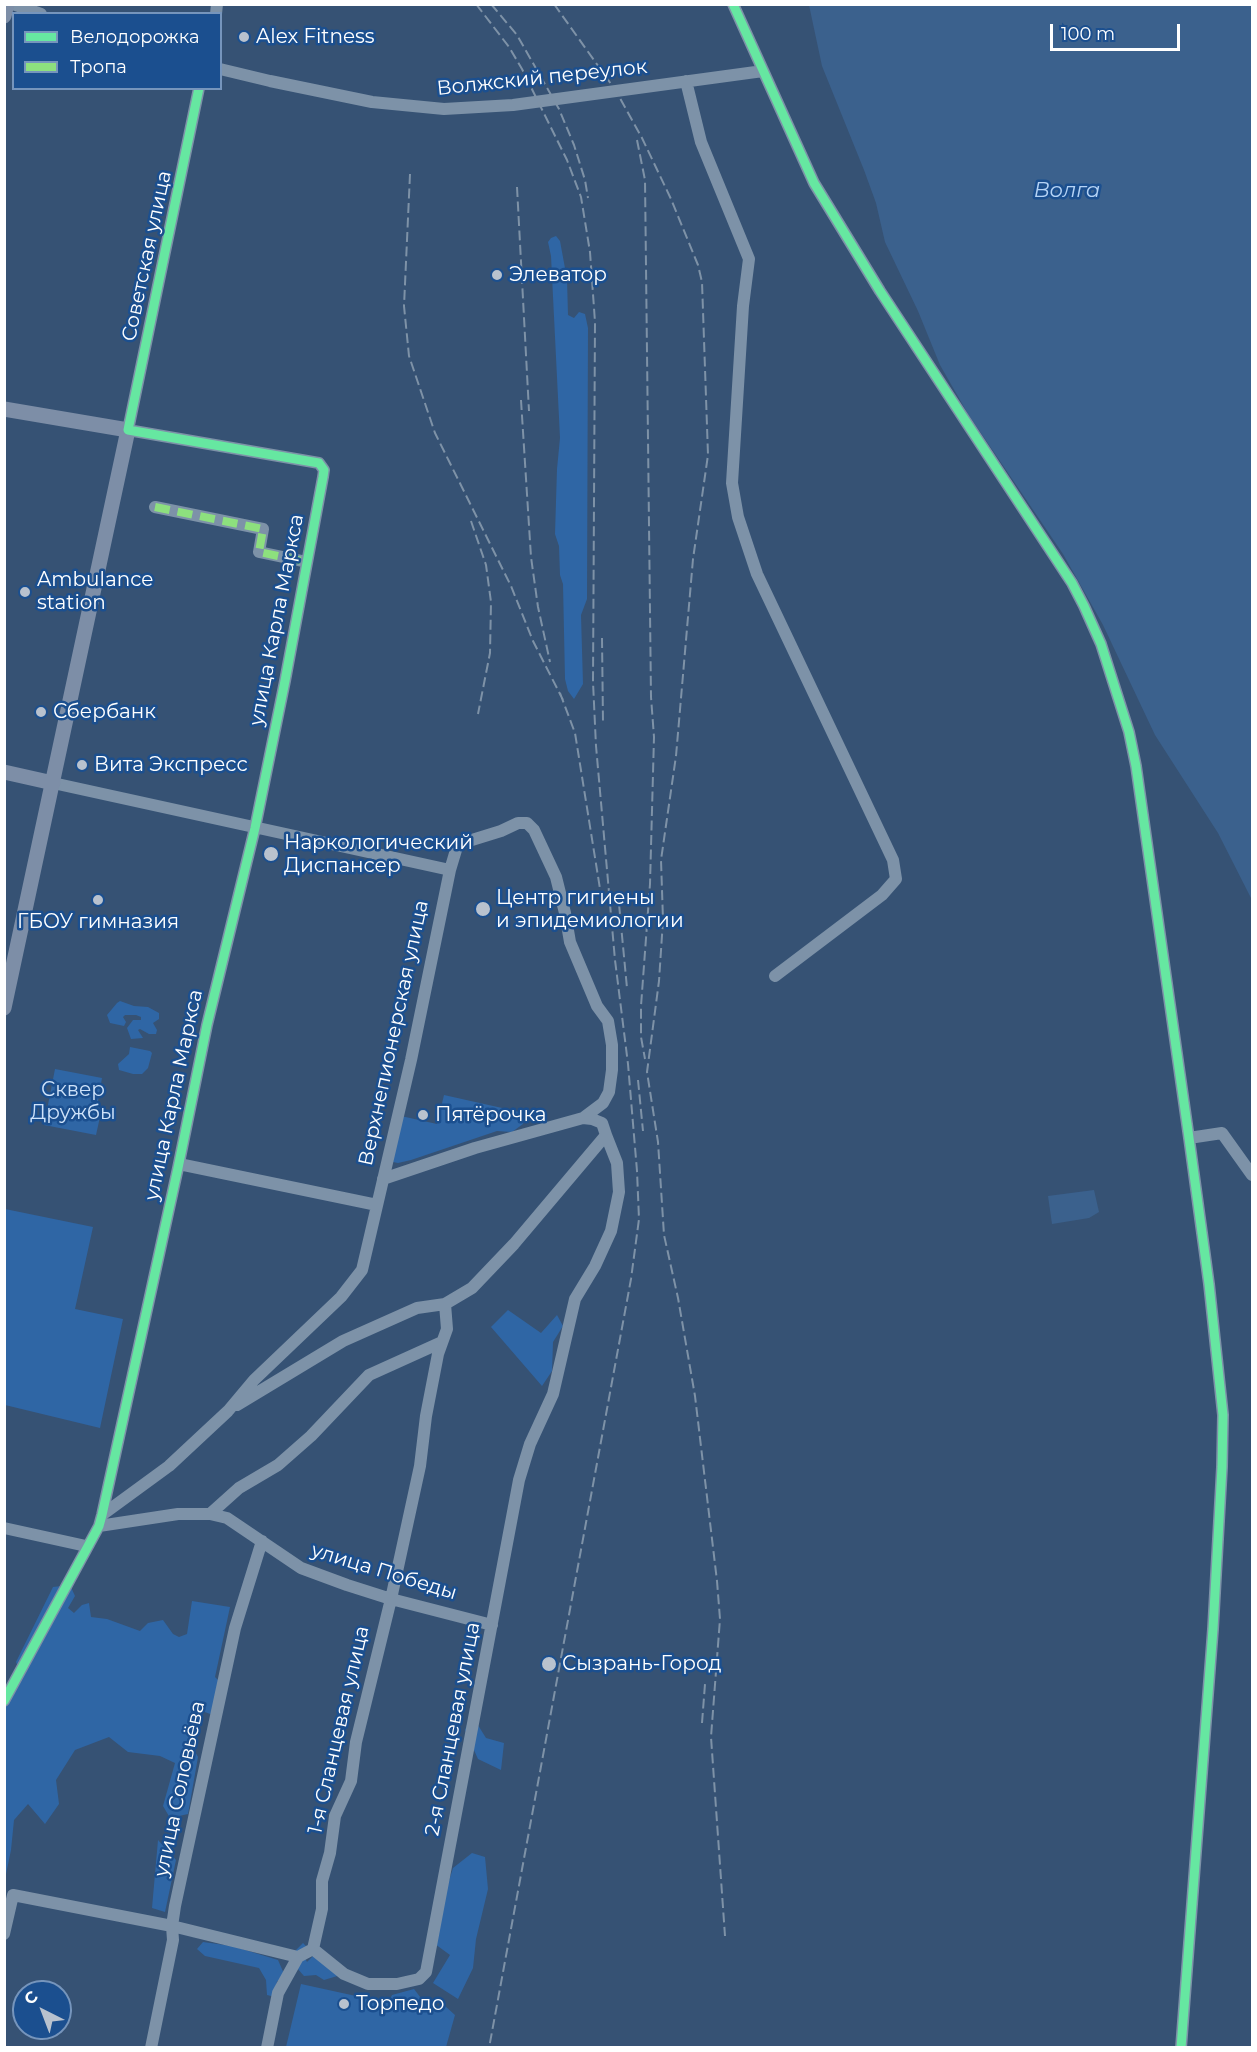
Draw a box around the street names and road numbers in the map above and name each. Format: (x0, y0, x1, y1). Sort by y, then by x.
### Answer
street label: Волжский переулок (436, 55, 648, 101)
street label: Советская улица (117, 169, 177, 343)
street label: улица Карла Маркса (245, 512, 309, 728)
street label: Верхнепионерская улица (354, 898, 434, 1168)
street label: улица Карла Маркса (140, 987, 208, 1203)
street label: улица Победы (308, 1538, 460, 1606)
street label: 2-я Сланцевая улица (421, 1620, 485, 1838)
street label: 1-я Сланцевая улица (303, 1624, 375, 1836)
street label: улица Соловьёва (150, 1699, 210, 1879)

